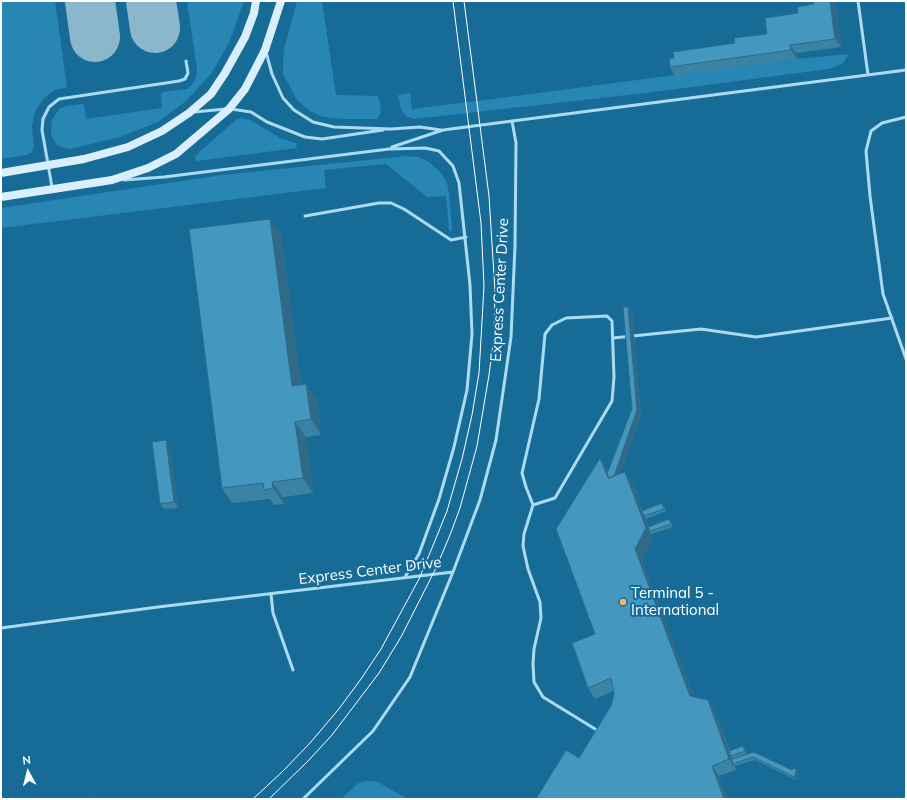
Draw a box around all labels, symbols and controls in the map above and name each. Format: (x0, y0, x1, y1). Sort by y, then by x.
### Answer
street label: Express Center Drive (487, 218, 513, 362)
street label: Express Center Drive (298, 553, 442, 589)
place label: Terminal 5 - International (631, 584, 719, 619)
marker: Terminal 5 - International (618, 597, 628, 607)
north arrow (8, 752, 48, 792)
text: N (22, 753, 32, 768)

